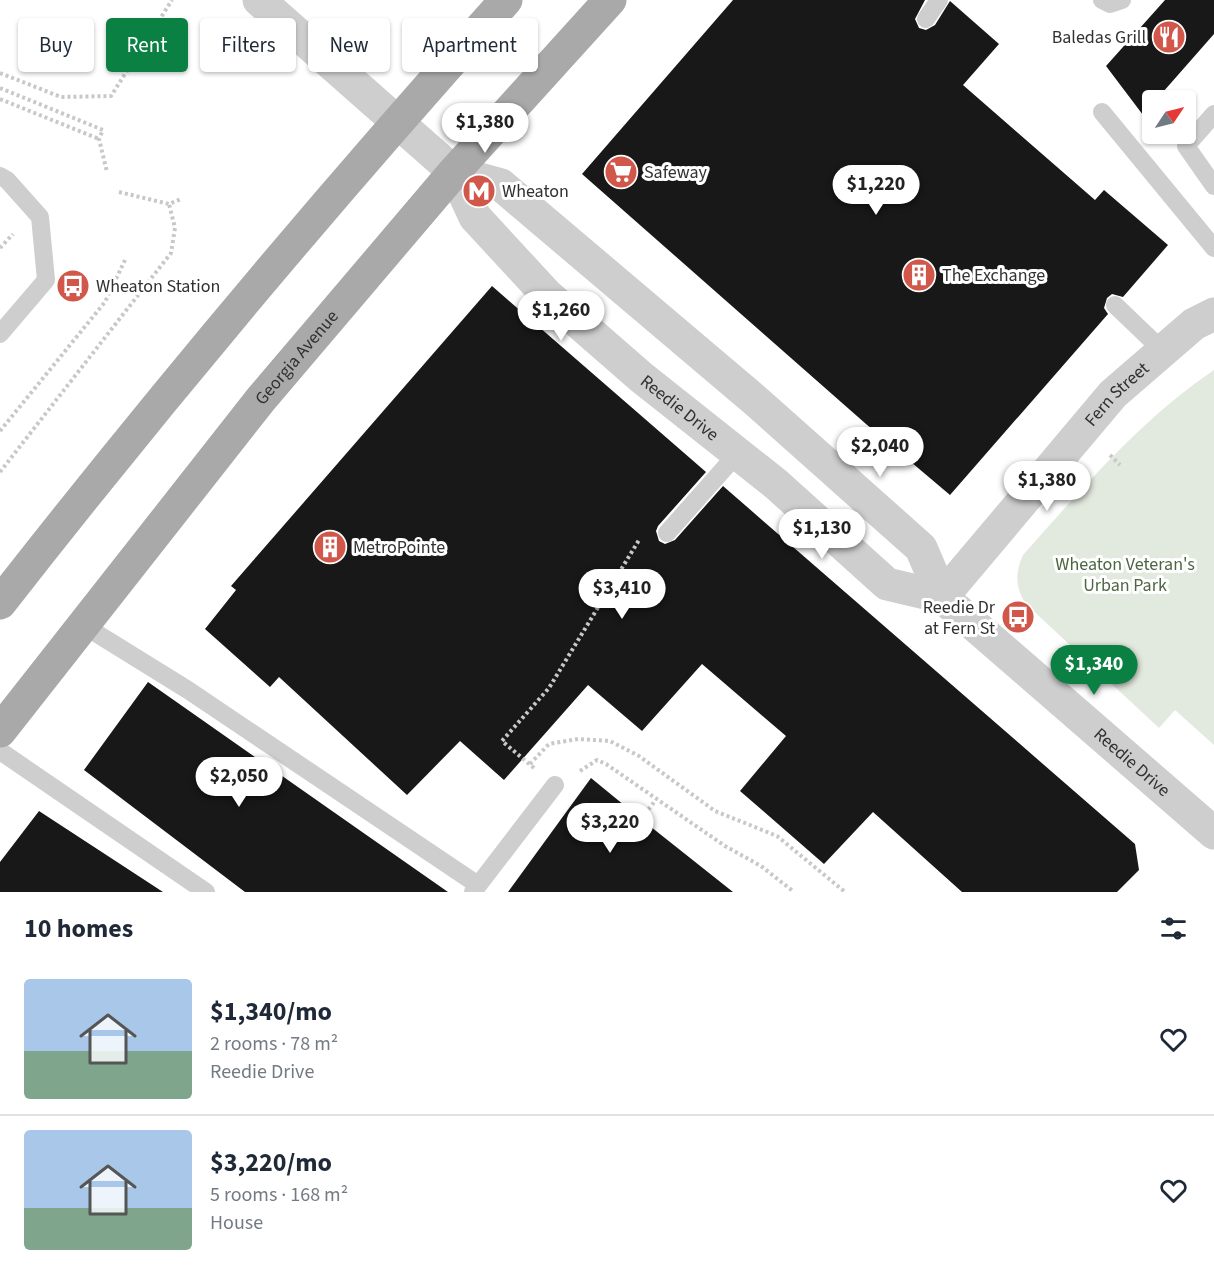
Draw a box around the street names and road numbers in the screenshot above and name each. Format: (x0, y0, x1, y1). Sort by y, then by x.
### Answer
street label: Georgia Avenue (249, 304, 344, 410)
street label: Fern Street (1079, 356, 1154, 432)
street label: Reedie Drive (635, 369, 724, 447)
street label: Reedie Drive (1088, 722, 1176, 802)

